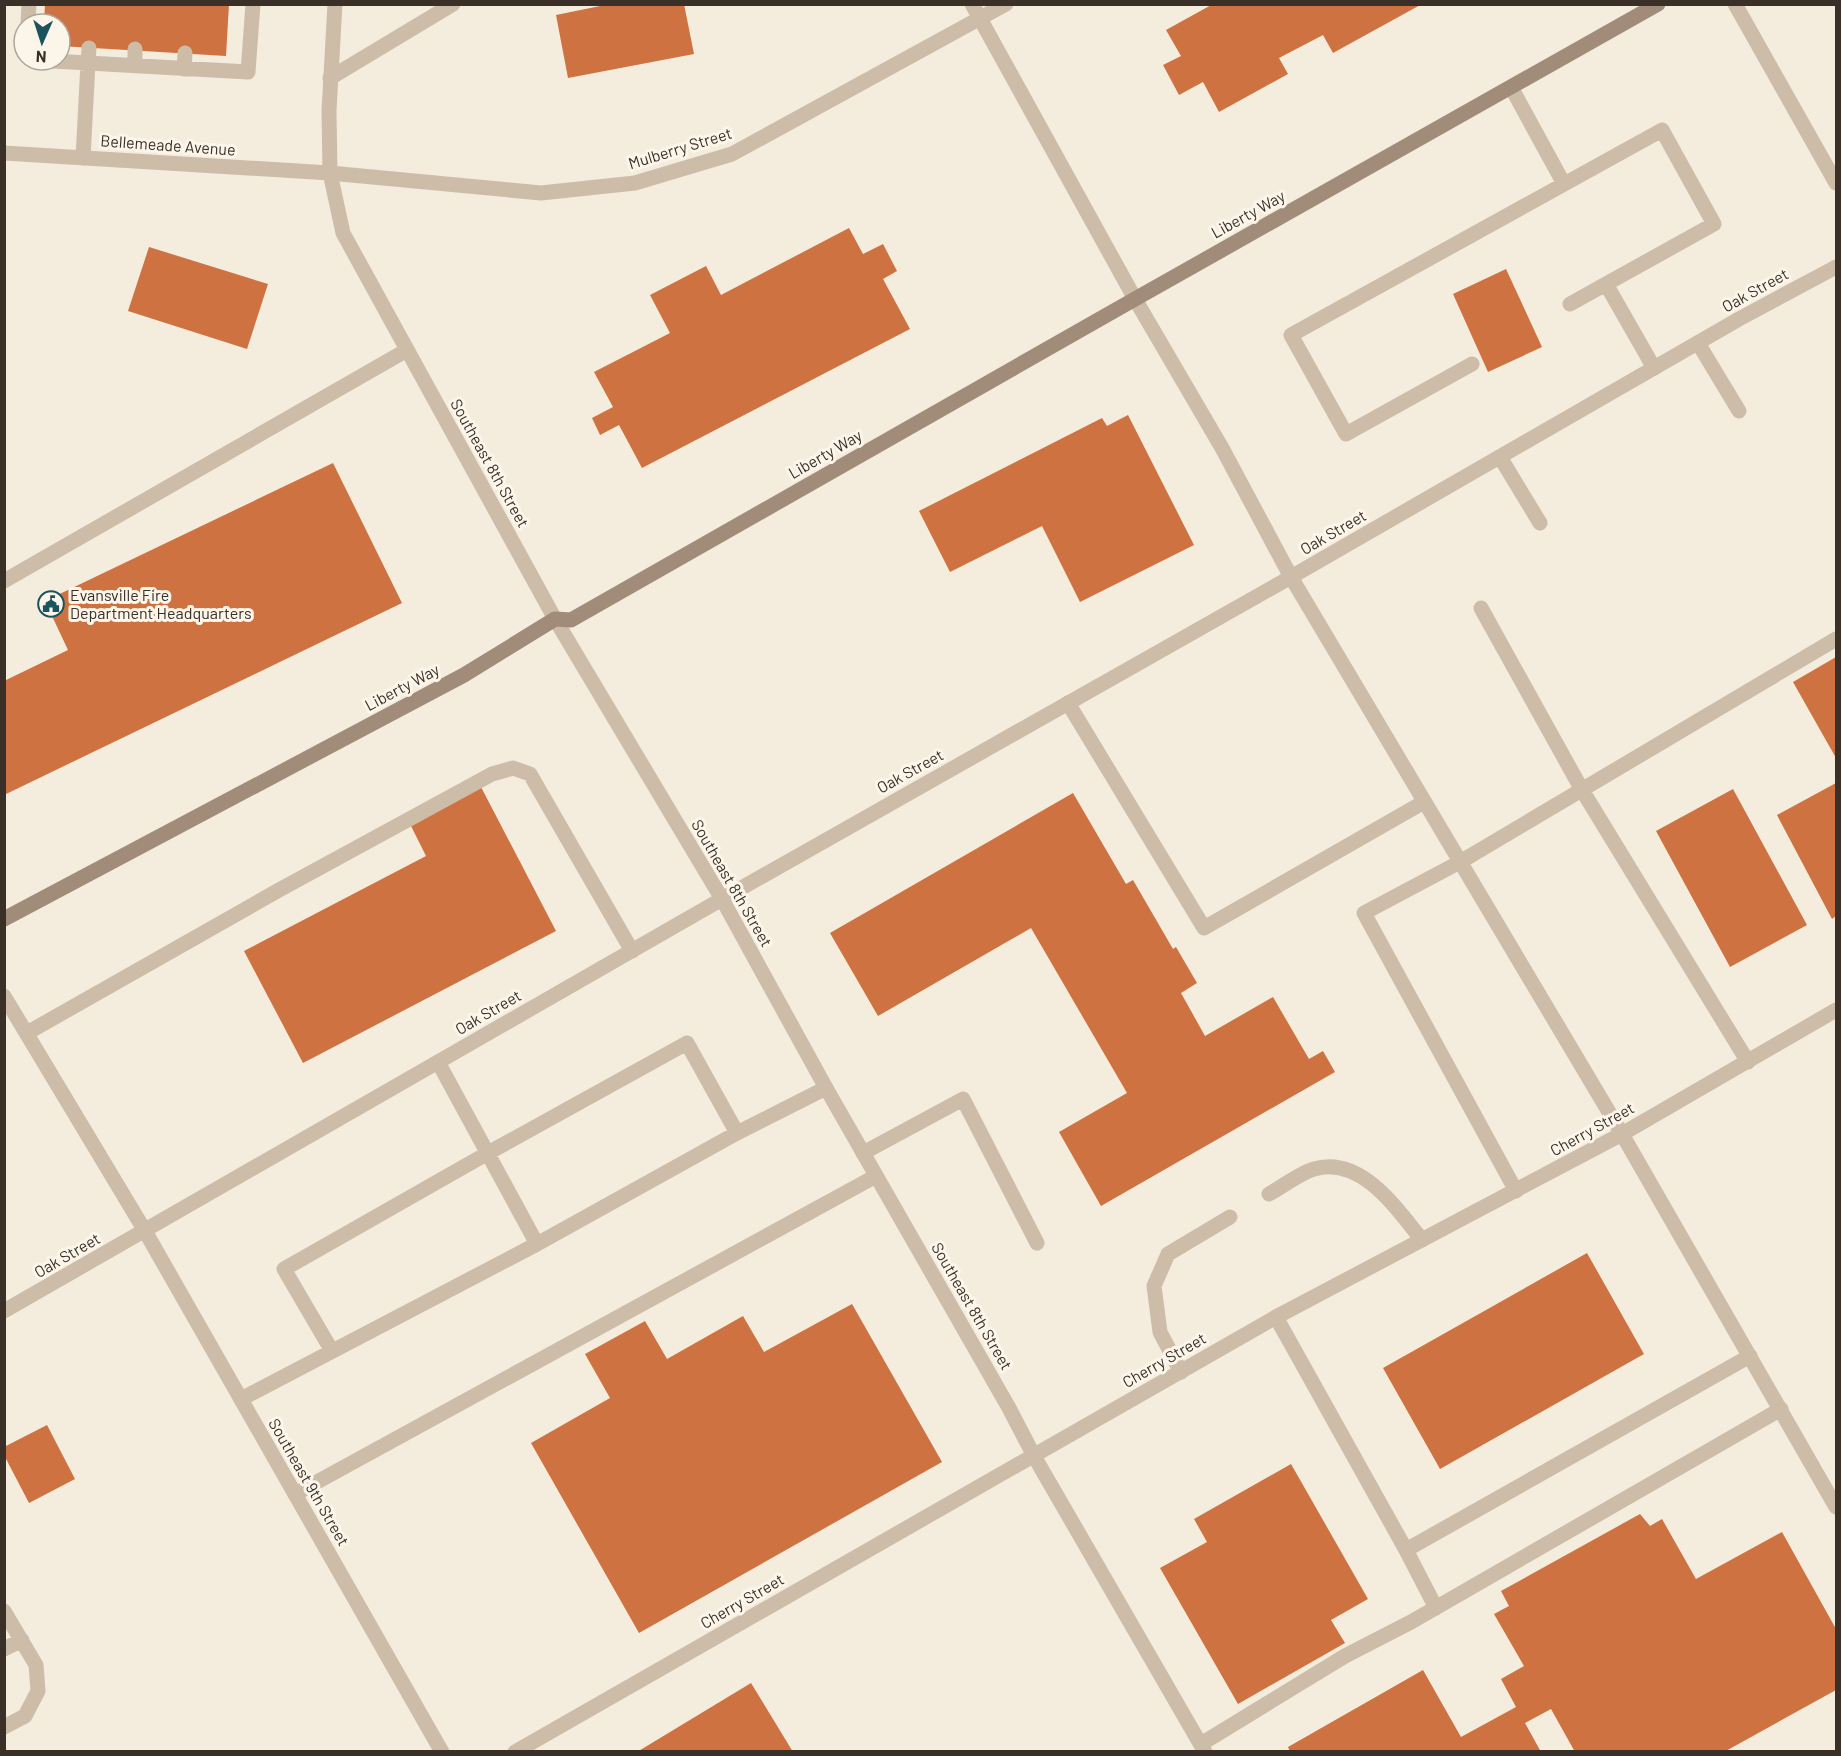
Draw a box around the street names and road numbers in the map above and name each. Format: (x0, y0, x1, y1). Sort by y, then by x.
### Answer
street label: Mulberry Street (626, 123, 734, 172)
street label: Bellemeade Avenue (100, 130, 236, 159)
street label: Liberty Way (1208, 185, 1289, 242)
street label: Oak Street (1718, 264, 1791, 316)
street label: Southeast 8th Street (447, 395, 534, 530)
street label: Liberty Way (785, 425, 865, 482)
street label: Oak Street (1296, 505, 1369, 558)
street label: Liberty Way (361, 659, 443, 714)
street label: Oak Street (873, 745, 946, 797)
street label: Southeast 8th Street (688, 816, 777, 950)
street label: Oak Street (451, 985, 524, 1038)
street label: Cherry Street (1546, 1098, 1637, 1159)
street label: Oak Street (30, 1228, 103, 1281)
street label: Southeast 8th Street (928, 1239, 1017, 1373)
street label: Cherry Street (1119, 1328, 1209, 1391)
street label: Southeast 9th Street (265, 1415, 354, 1549)
street label: Cherry Street (697, 1569, 787, 1632)

